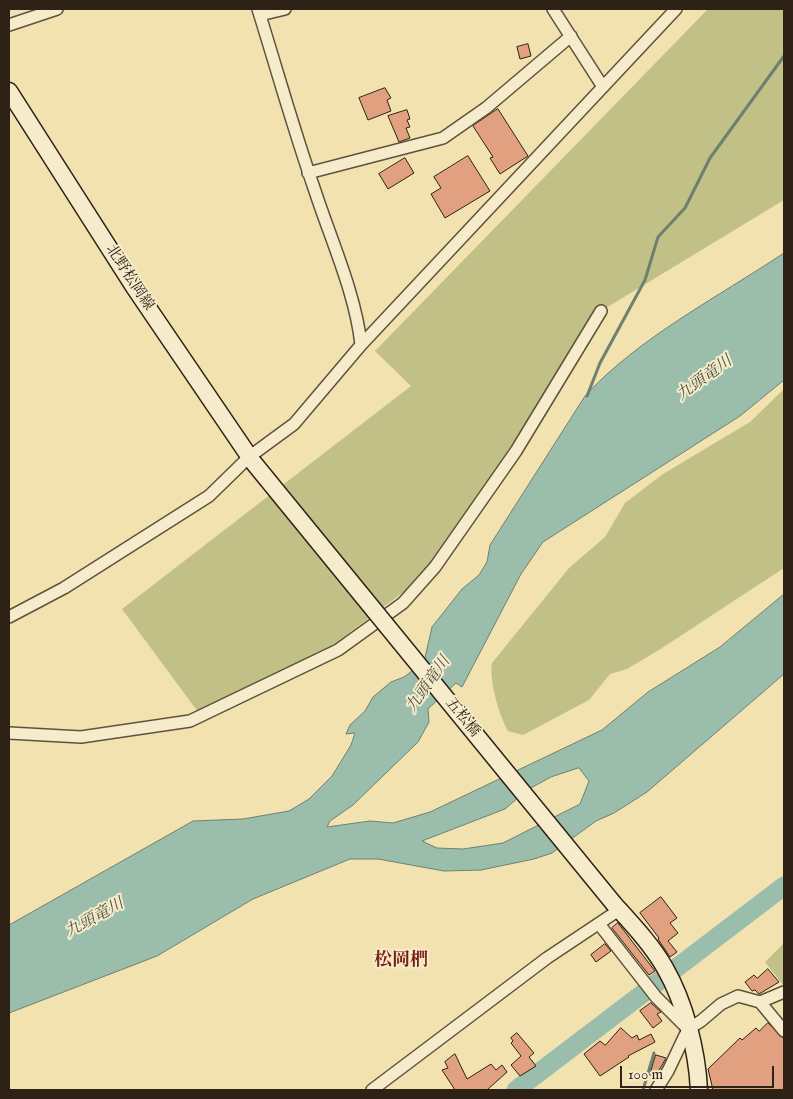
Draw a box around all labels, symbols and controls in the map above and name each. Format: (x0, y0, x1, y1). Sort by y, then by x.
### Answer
street label: 北野松岡線 (101, 242, 157, 314)
water label: 九頭竜川 (673, 352, 737, 406)
water label: 九頭竜川 (403, 653, 455, 717)
street label: 五松橋 (441, 695, 483, 741)
water label: 九頭竜川 (62, 895, 128, 943)
district label: 松岡椚 (374, 950, 428, 972)
scale bar (623, 1056, 777, 1088)
text: 100 m (628, 1065, 663, 1084)

